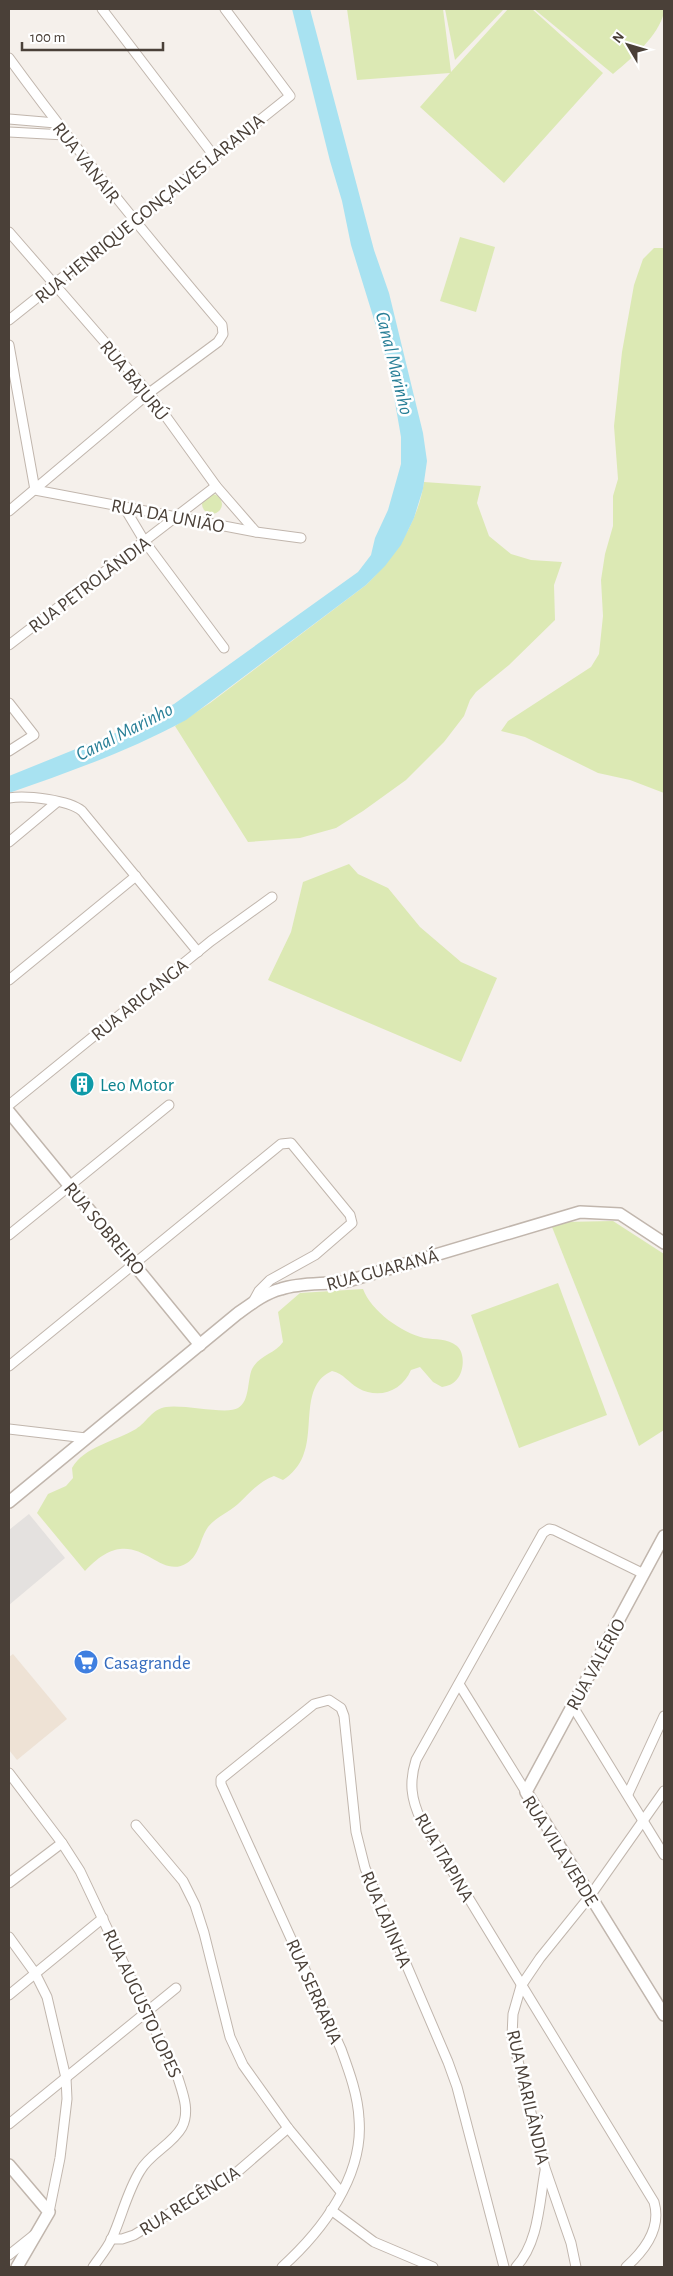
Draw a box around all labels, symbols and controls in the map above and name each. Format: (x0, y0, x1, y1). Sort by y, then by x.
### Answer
scale bar (22, 20, 164, 52)
north arrow (603, 20, 653, 70)
text: N (610, 29, 627, 46)
text: 100 m (30, 30, 65, 45)
street label: RUA HENRIQUE GONÇALVES LARANJA (32, 111, 268, 307)
street label: RUA VANAIR (49, 119, 123, 207)
water label: Canal Marinho (372, 310, 417, 417)
street label: RUA BAJURÚ (96, 336, 173, 425)
street label: RUA DA UNIÃO (110, 494, 226, 537)
street label: RUA PETROLÂNDIA (24, 532, 154, 637)
water label: Canal Marinho (73, 699, 176, 765)
street label: RUA ARICANGA (88, 956, 192, 1045)
building icon: Leo Motor (69, 1071, 95, 1097)
place label: Leo Motor (100, 1076, 174, 1095)
street label: RUA SOBREIRO (60, 1179, 148, 1279)
street label: RUA GUARANÁ (324, 1244, 441, 1295)
street label: RUA VALÉRIO (562, 1615, 629, 1714)
supermarket icon: Casagrande (73, 1649, 99, 1675)
place label: Casagrande (104, 1654, 191, 1673)
street label: RUA VILA VERDE (518, 1793, 601, 1909)
street label: RUA ITAPINA (411, 1810, 477, 1905)
street label: RUA LAJINHA (357, 1869, 414, 1971)
street label: RUA AUGUSTO LOPES (99, 1926, 184, 2081)
street label: RUA SERRARIA (282, 1936, 345, 2047)
street label: RUA MARILÂNDIA (503, 2028, 554, 2167)
street label: RUA REGÊNCIA (135, 2161, 243, 2240)

